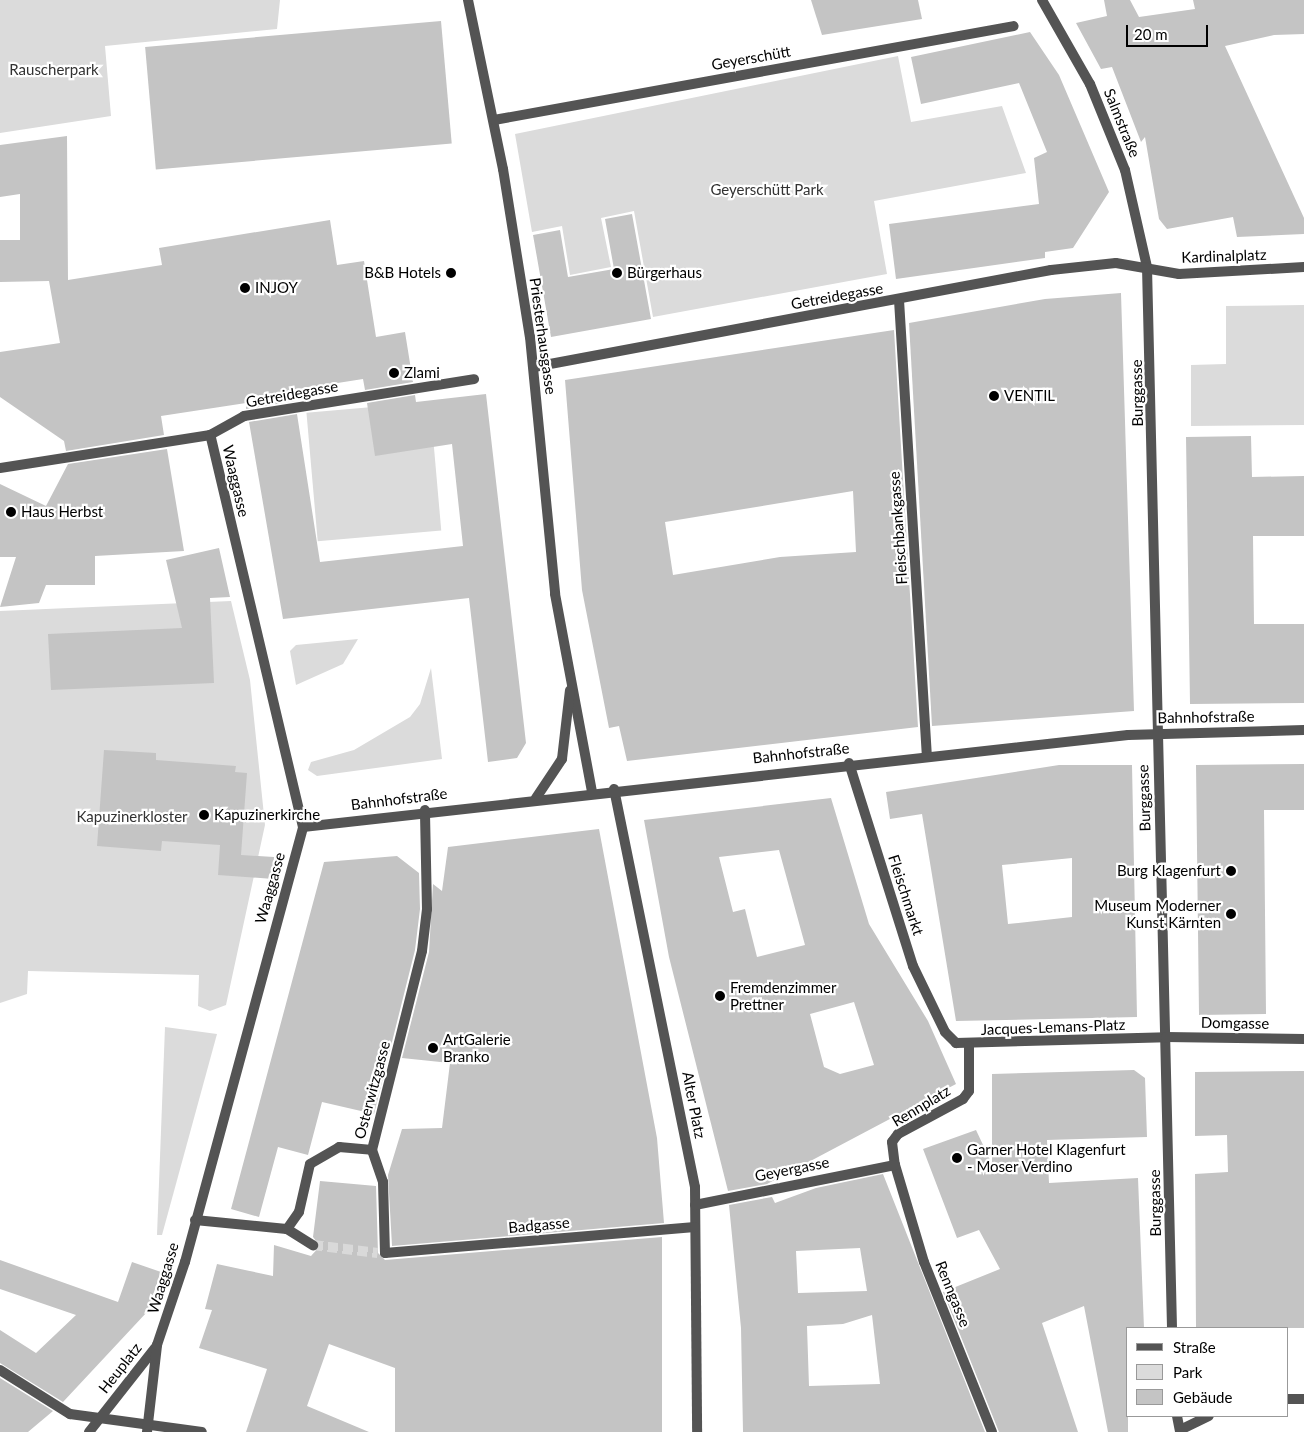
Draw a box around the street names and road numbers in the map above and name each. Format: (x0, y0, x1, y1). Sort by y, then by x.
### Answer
street label: Geyerschütt (710, 42, 792, 74)
street label: Salmstraße (1100, 86, 1144, 160)
street label: Kardinalplatz (1181, 246, 1267, 266)
street label: Priesterhausgasse (526, 276, 560, 396)
street label: Getreidegasse (790, 279, 884, 313)
street label: Burggasse (1127, 359, 1147, 427)
street label: Getreidegasse (245, 377, 339, 411)
street label: Waaggasse (219, 443, 253, 519)
street label: Fleischbankgasse (885, 471, 911, 585)
street label: Bahnhofstraße (1157, 707, 1255, 727)
street label: Bahnhofstraße (752, 739, 850, 767)
street label: Burggasse (1134, 764, 1154, 832)
street label: Bahnhofstraße (350, 784, 448, 814)
street label: Waaggasse (251, 850, 289, 926)
street label: Fleischmarkt (885, 852, 927, 938)
street label: Domgasse (1201, 1013, 1269, 1033)
street label: Jacques-Lemans-Platz (980, 1015, 1126, 1039)
street label: Osterwitzgasse (350, 1039, 394, 1141)
street label: Alter Platz (679, 1070, 709, 1140)
street label: Rennplatz (888, 1082, 954, 1130)
street label: Geyergasse (753, 1153, 831, 1185)
street label: Burggasse (1145, 1169, 1165, 1237)
street label: Badgasse (508, 1213, 570, 1237)
street label: Waaggasse (144, 1240, 182, 1316)
street label: Renngasse (932, 1258, 974, 1330)
street label: Heuplatz (95, 1339, 145, 1397)

